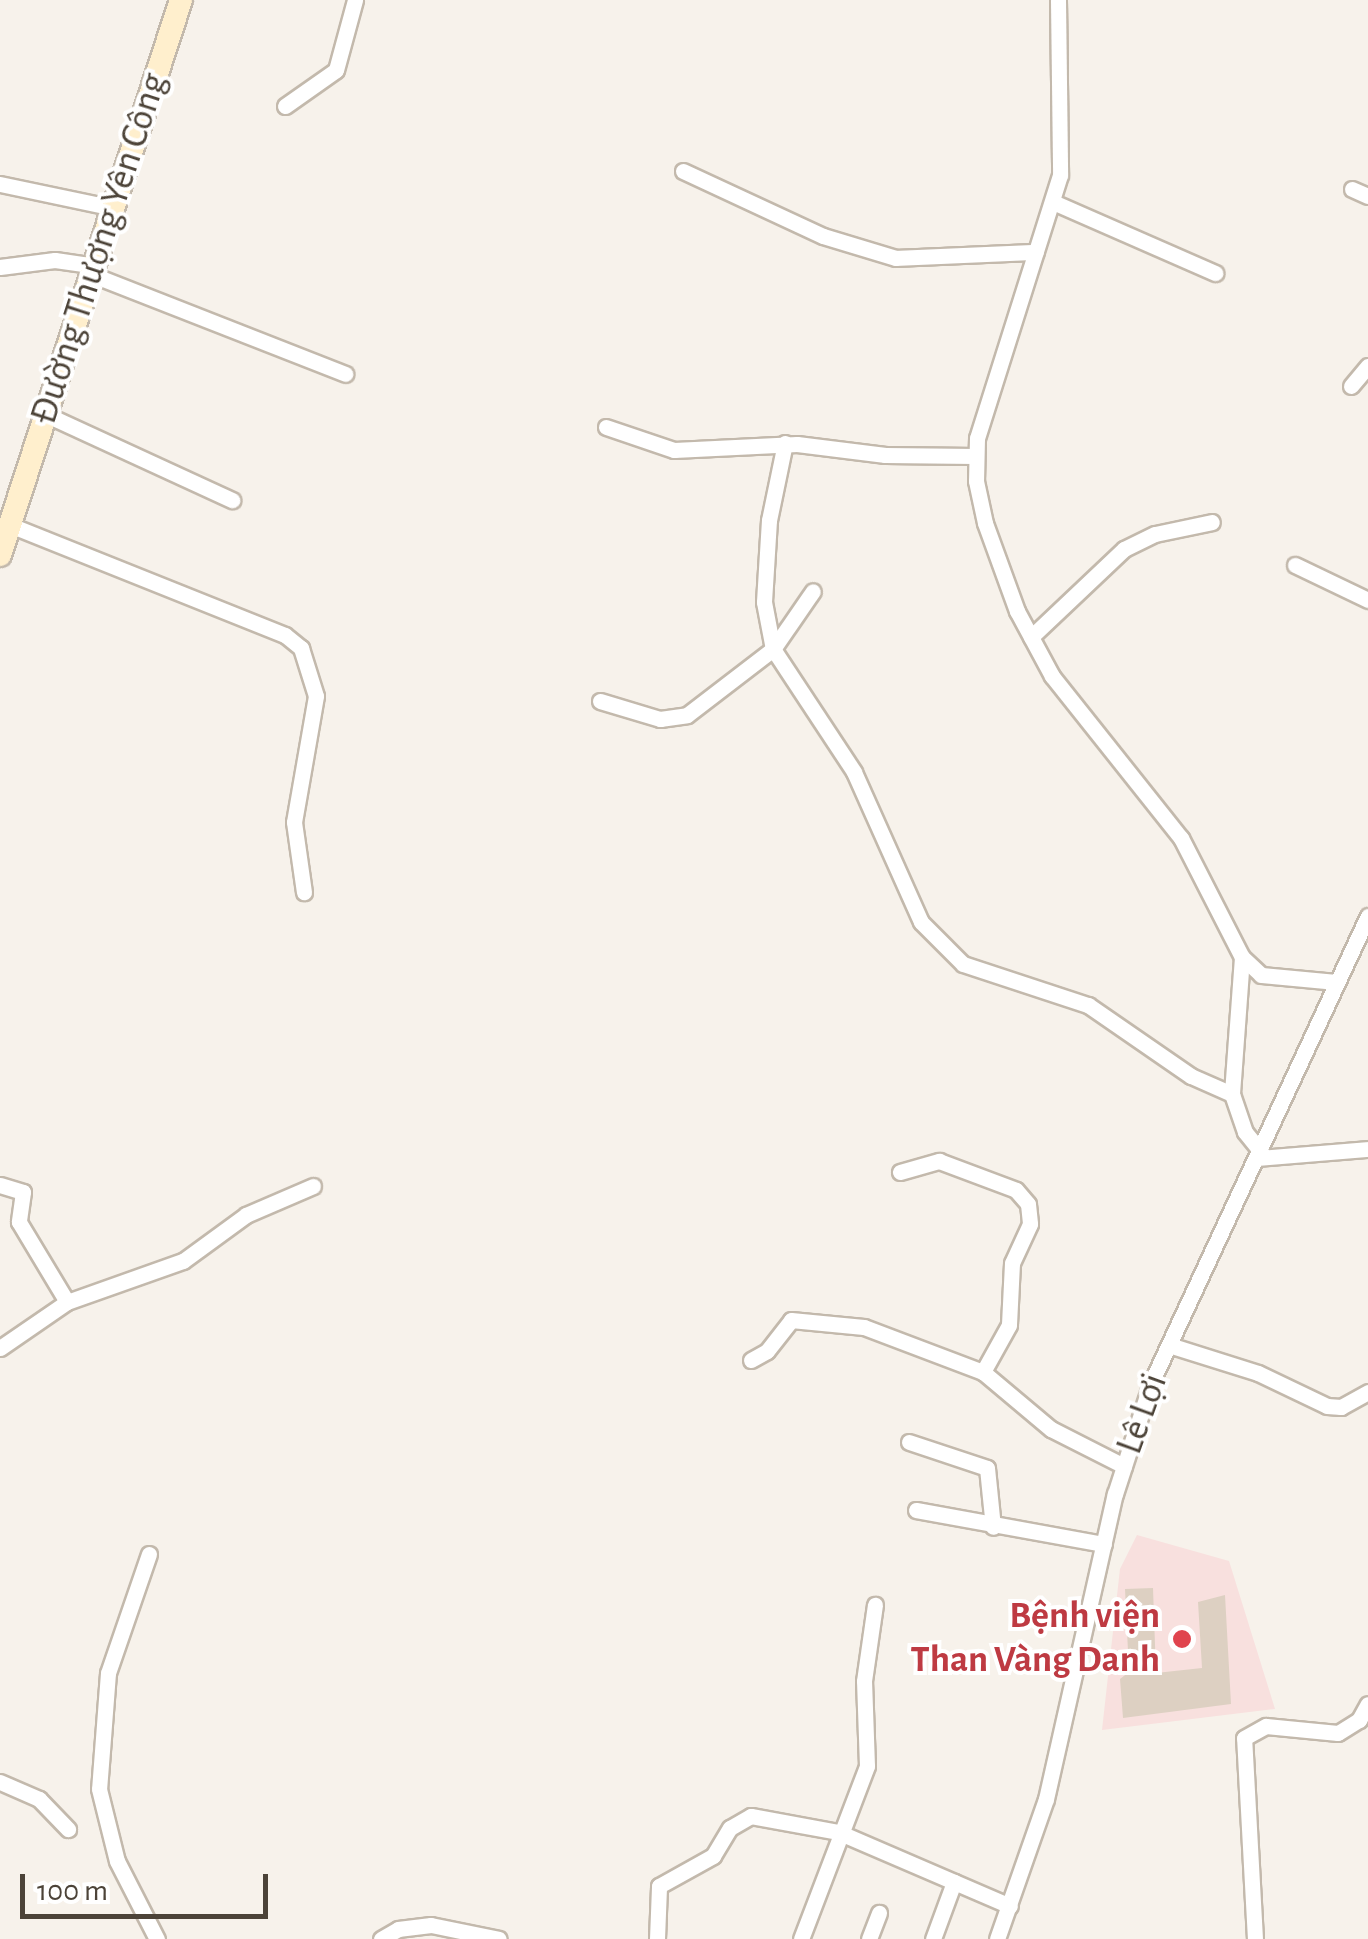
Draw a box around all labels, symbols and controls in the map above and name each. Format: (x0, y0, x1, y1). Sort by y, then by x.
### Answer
street label: Đường Thượng Yên Công (22, 68, 178, 430)
street label: Lê Lợi (1108, 1368, 1178, 1460)
place label: Bệnh viện Than Vàng Danh (910, 1594, 1160, 1684)
marker: Bệnh viện Than Vàng Danh (1169, 1626, 1195, 1652)
scale bar (25, 1854, 272, 1916)
text: 100 m (37, 1876, 108, 1906)

